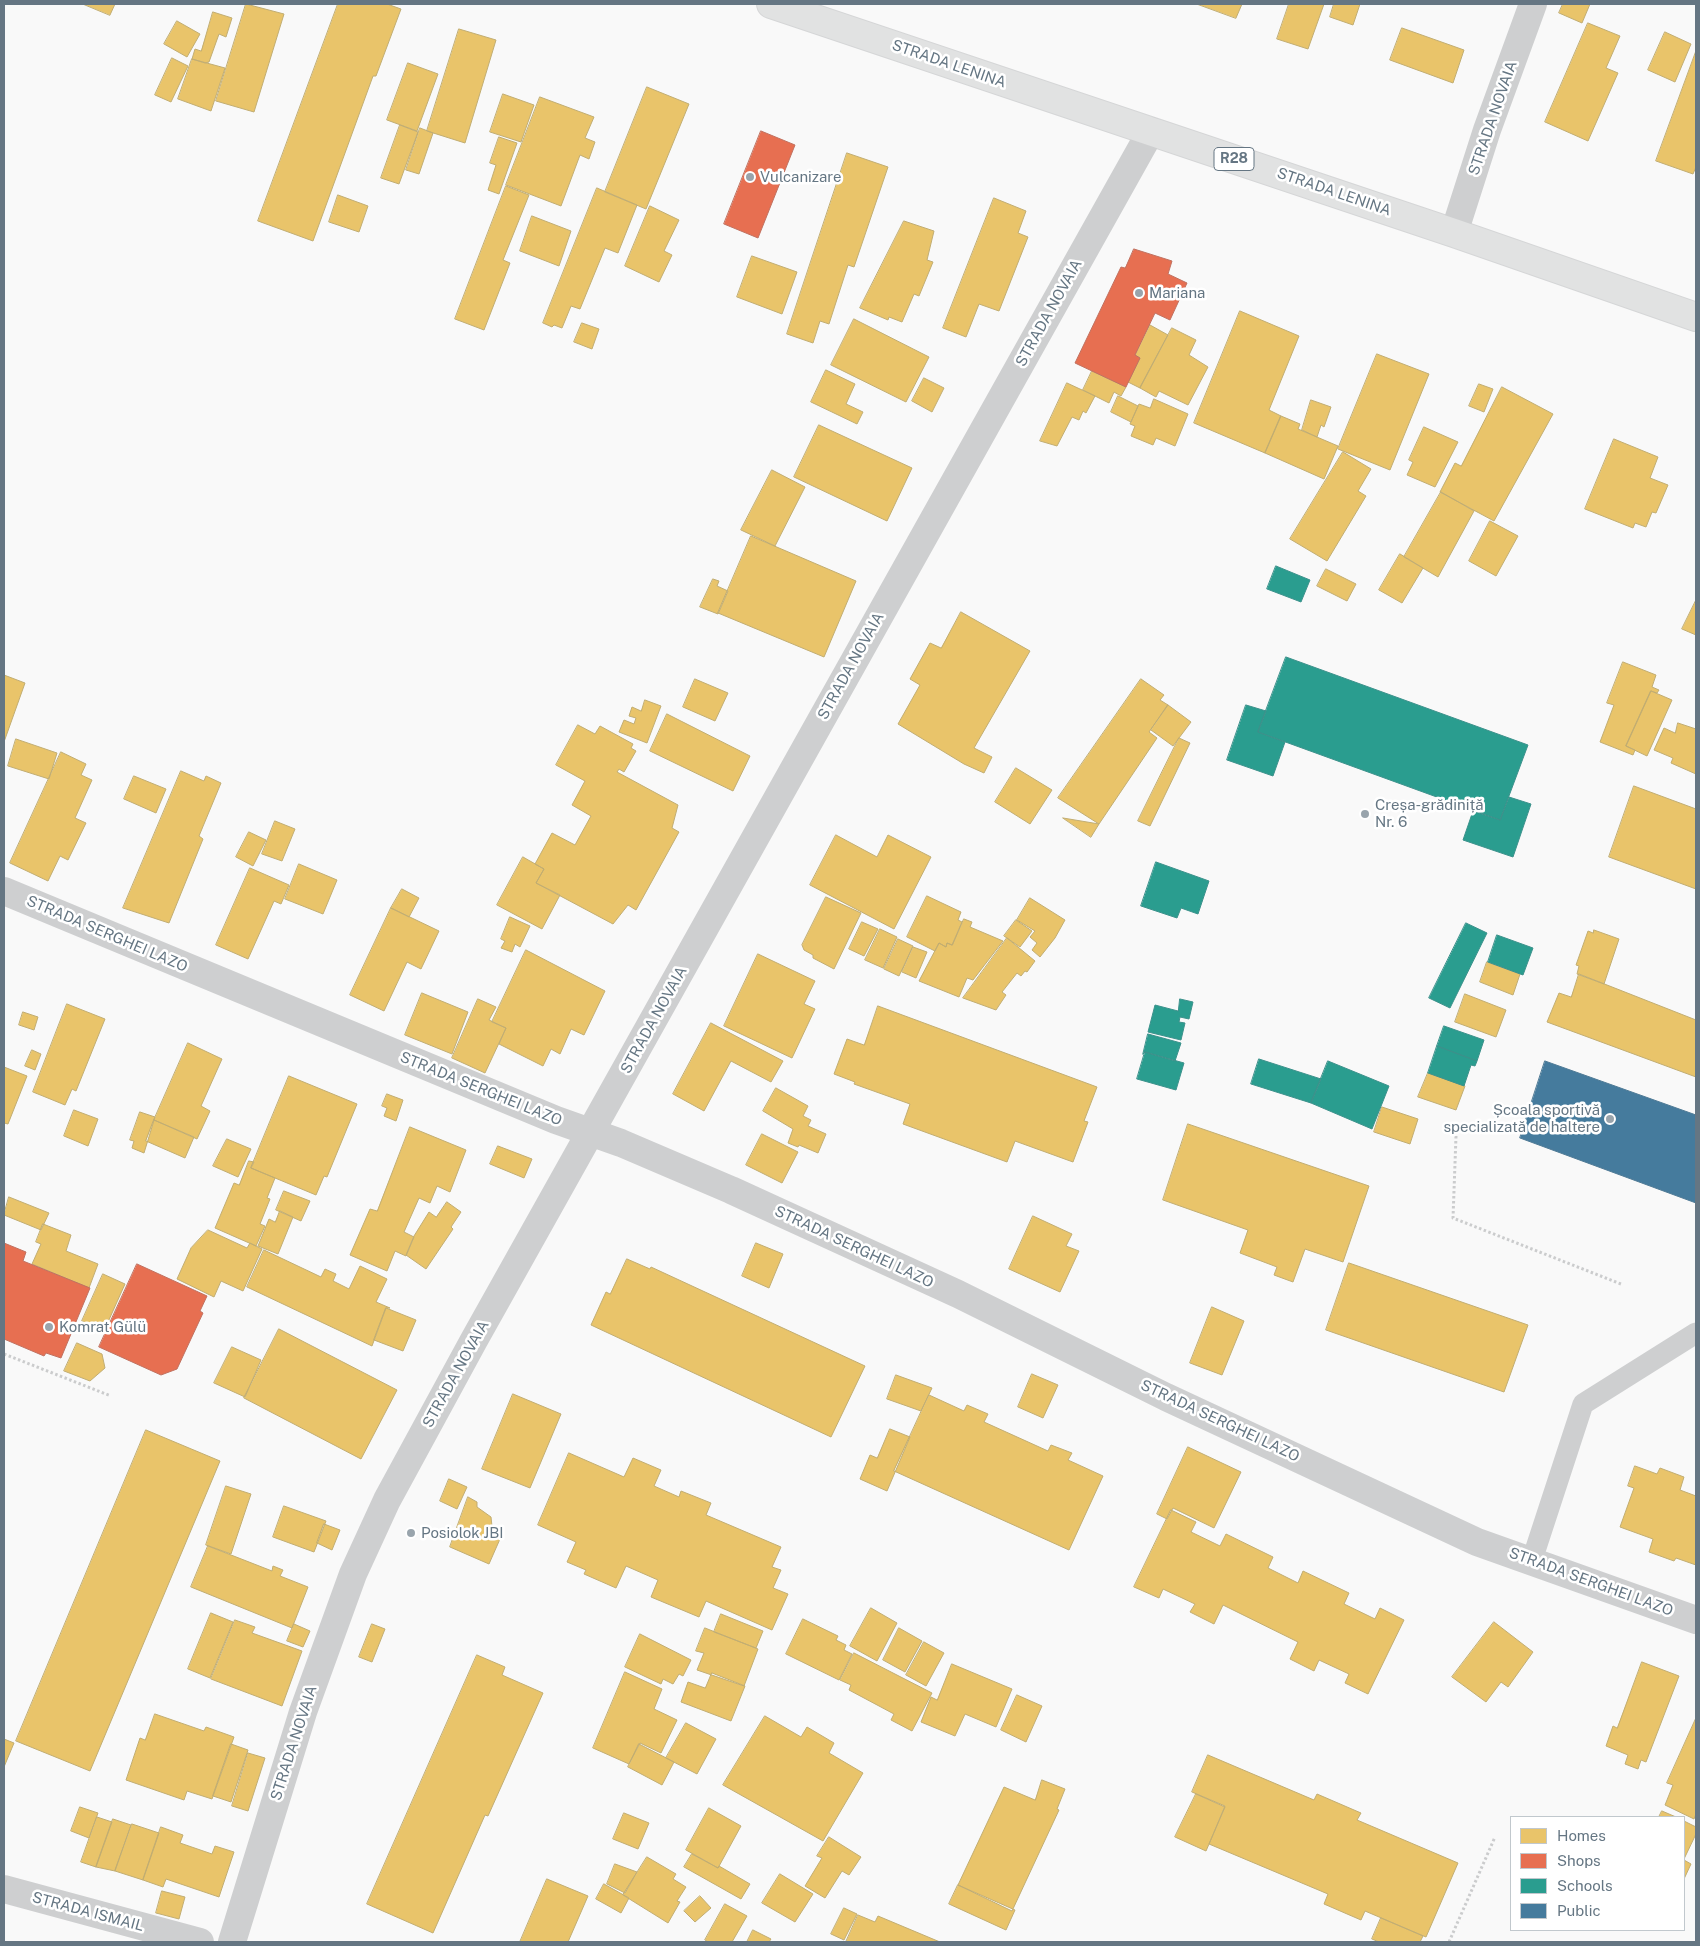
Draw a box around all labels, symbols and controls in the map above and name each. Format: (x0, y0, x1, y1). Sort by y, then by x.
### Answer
street label: STRADA LENINA (890, 36, 1008, 92)
street label: STRADA NOVAIA (1465, 58, 1521, 178)
road number: R28 (1214, 148, 1254, 170)
street label: STRADA LENINA (1275, 164, 1393, 220)
place label: Vulcanizare (760, 168, 842, 186)
marker: Vulcanizare (744, 171, 756, 183)
street label: STRADA NOVAIA (1012, 256, 1086, 370)
place label: Mariana (1149, 284, 1205, 302)
marker: Mariana (1133, 287, 1145, 299)
street label: STRADA NOVAIA (814, 609, 888, 723)
place label: Creșa-grădiniță Nr. 6 (1375, 796, 1484, 831)
marker: Creșa-grădiniță Nr. 6 (1359, 808, 1371, 820)
street label: STRADA SERGHEI LAZO (24, 892, 190, 976)
street label: STRADA NOVAIA (617, 963, 691, 1077)
street label: STRADA SERGHEI LAZO (397, 1048, 565, 1130)
place label: Școala sportivă specializată de haltere (1443, 1101, 1600, 1136)
marker: Școala sportivă specializată de haltere (1604, 1113, 1616, 1125)
street label: STRADA SERGHEI LAZO (772, 1202, 936, 1292)
street label: STRADA NOVAIA (419, 1317, 493, 1431)
place label: Komrat Gülü (59, 1318, 146, 1336)
marker: Komrat Gülü (43, 1321, 55, 1333)
street label: STRADA SERGHEI LAZO (1138, 1376, 1302, 1466)
place label: Posiolok JBI (421, 1524, 504, 1542)
marker: Posiolok JBI (405, 1527, 417, 1539)
street label: STRADA SERGHEI LAZO (1507, 1544, 1675, 1620)
street label: STRADA NOVAIA (267, 1683, 321, 1803)
legend (1510, 1816, 1685, 1931)
text: Homes (1557, 1827, 1606, 1844)
text: Shops (1557, 1852, 1601, 1869)
text: Schools (1557, 1877, 1613, 1894)
street label: STRADA ISMAIL (30, 1888, 146, 1936)
text: Public (1557, 1902, 1601, 1919)

